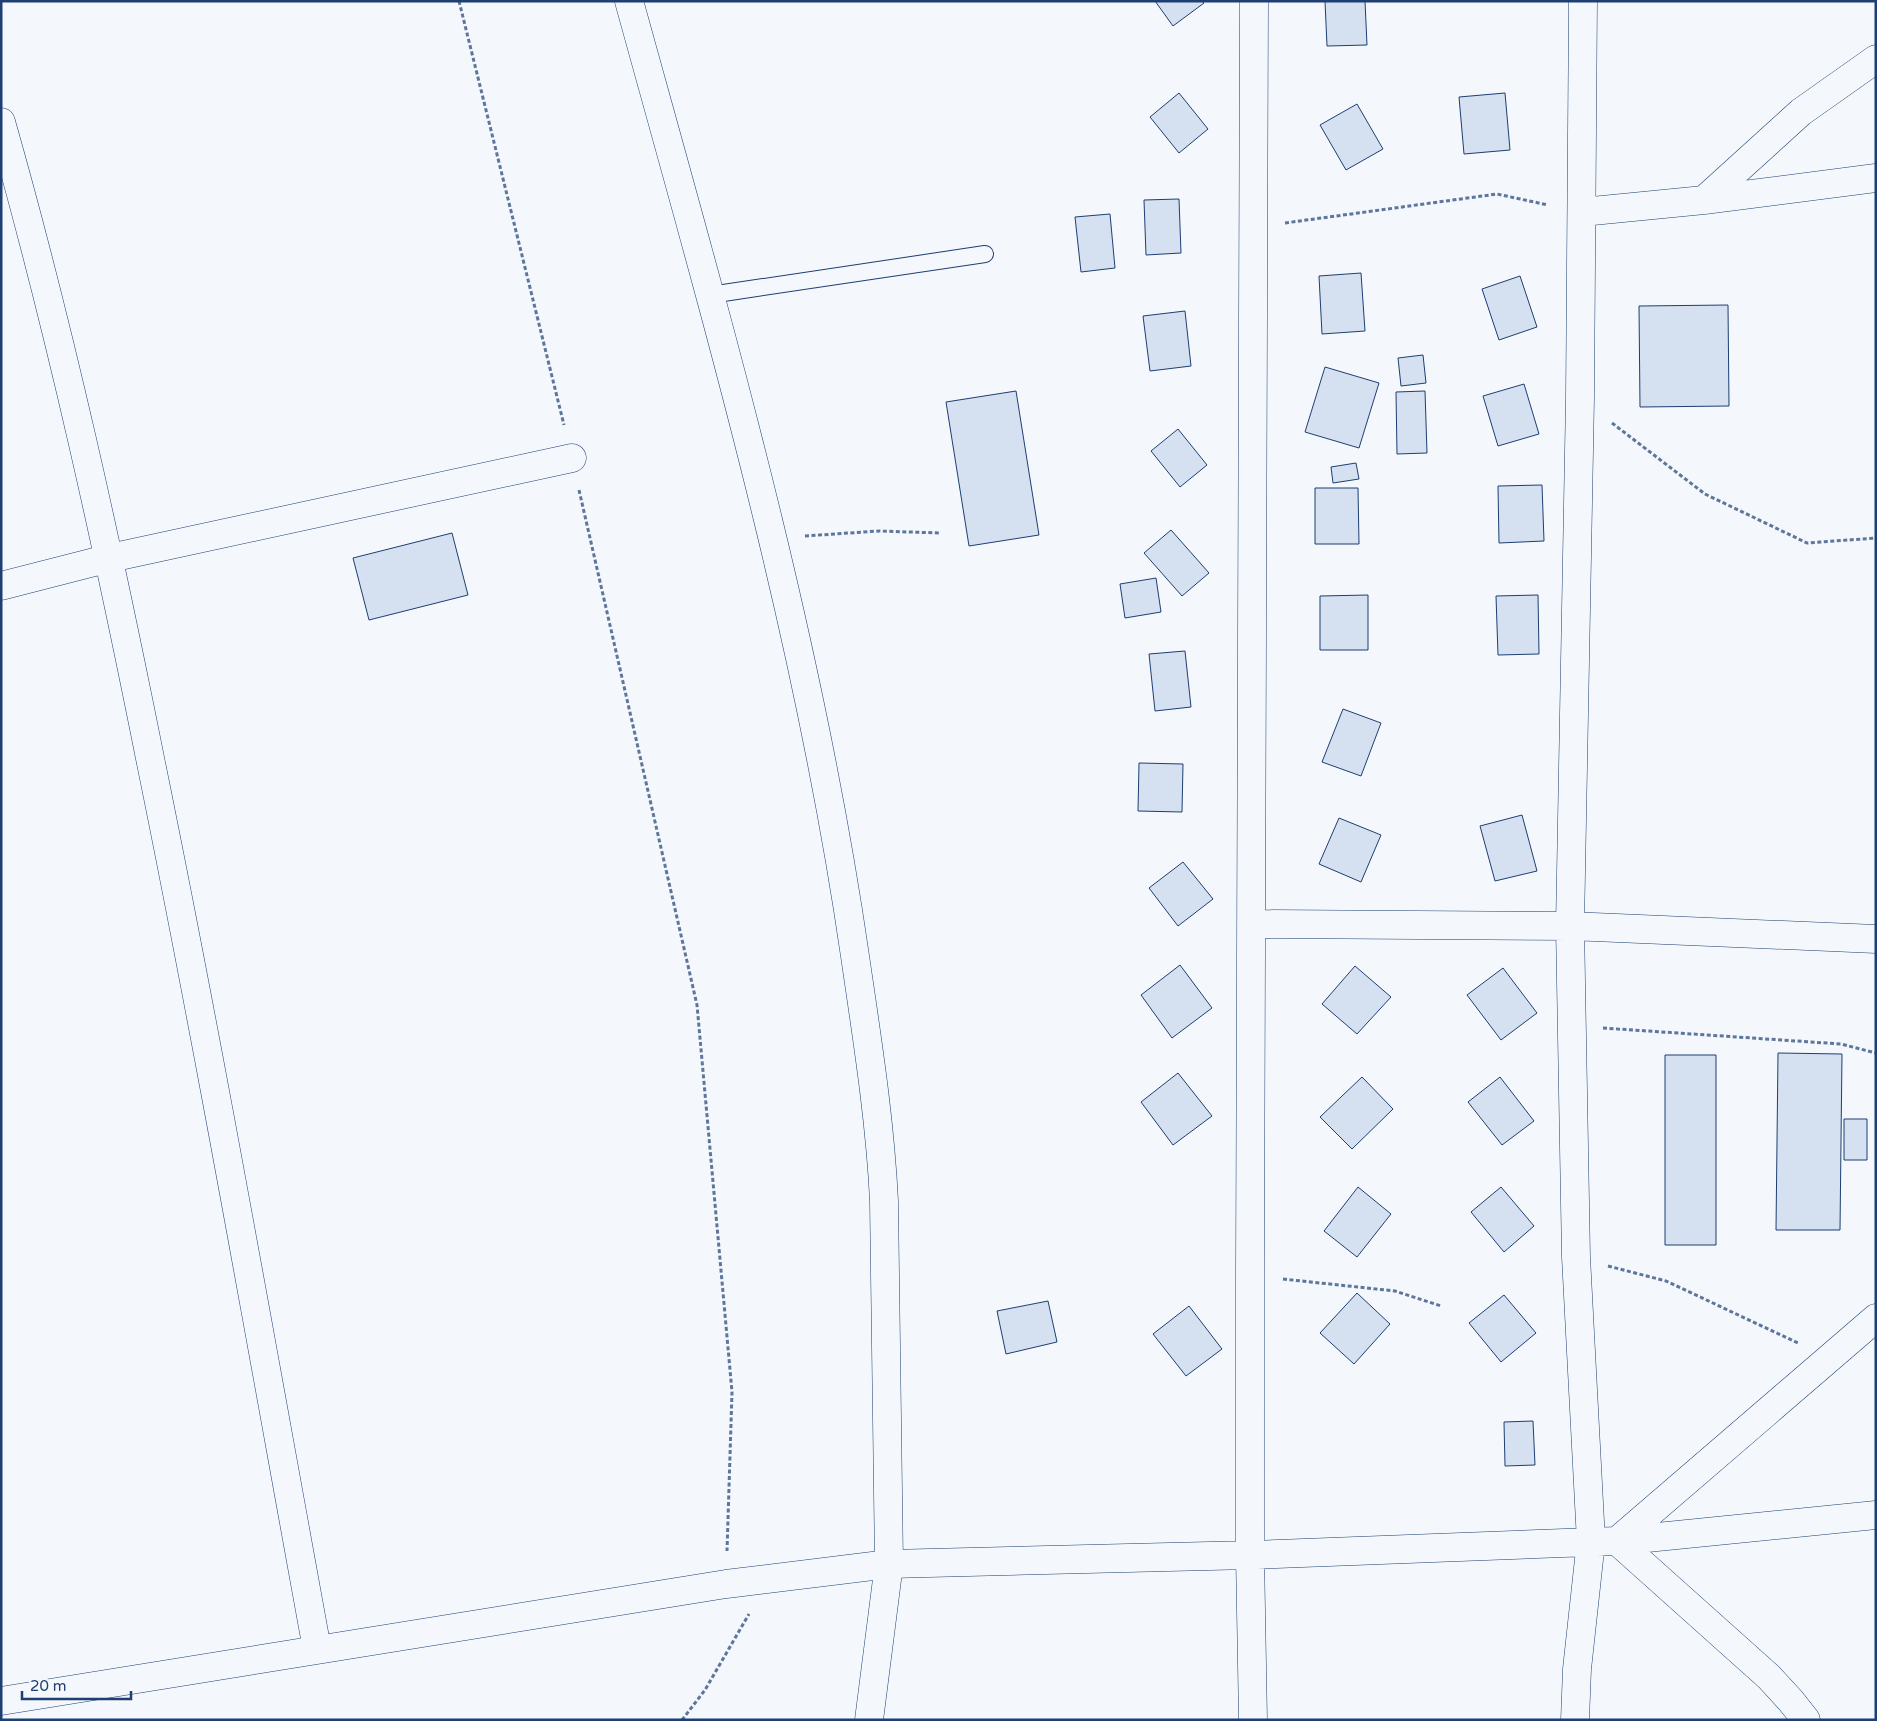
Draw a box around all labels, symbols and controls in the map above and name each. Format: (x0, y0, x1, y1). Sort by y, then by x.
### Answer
scale bar (22, 1668, 131, 1700)
text: 20 m (30, 1677, 67, 1695)

